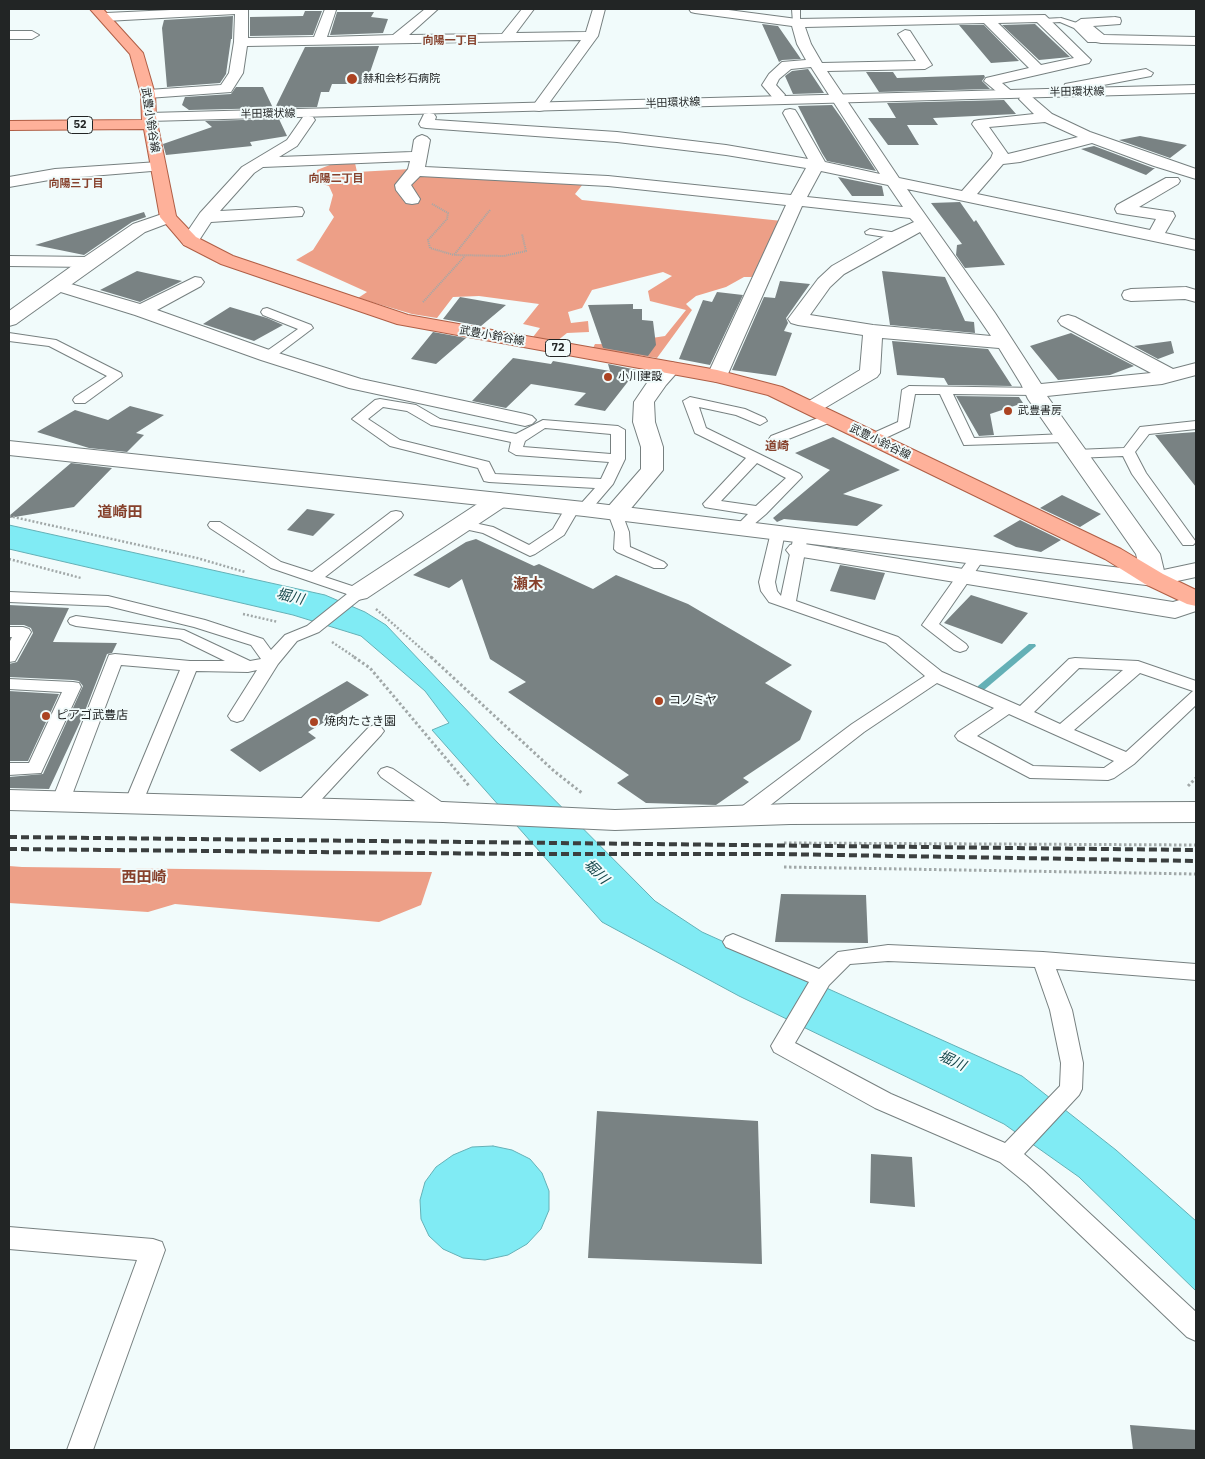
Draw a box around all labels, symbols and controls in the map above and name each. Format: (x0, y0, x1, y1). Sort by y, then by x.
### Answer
district label: 向陽一丁目 (423, 34, 477, 48)
marker: 赫和会杉石病院 (345, 72, 359, 86)
place label: 赫和会杉石病院 (363, 72, 440, 86)
street label: 半田環状線 (1049, 85, 1105, 99)
street label: 武豊小鈴谷線 (138, 86, 162, 154)
street label: 半田環状線 (645, 95, 701, 111)
street label: 半田環状線 (240, 107, 296, 121)
road number: 52 (68, 116, 92, 134)
district label: 向陽二丁目 (309, 172, 363, 186)
district label: 向陽三丁目 (49, 177, 103, 191)
street label: 武豊小鈴谷線 (458, 324, 526, 348)
road number: 72 (546, 339, 570, 356)
place label: 小川建設 (618, 370, 662, 384)
marker: 小川建設 (602, 371, 614, 383)
place label: 武豊書房 (1018, 404, 1062, 418)
marker: 武豊書房 (1002, 405, 1014, 417)
street label: 武豊小鈴谷線 (847, 422, 913, 462)
district label: 道崎 (765, 440, 789, 454)
district label: 道崎田 (98, 504, 142, 522)
district label: 瀬木 (513, 576, 543, 594)
water label: 堀川 (274, 586, 306, 608)
place label: コノミヤ (669, 694, 717, 708)
marker: コノミヤ (653, 695, 665, 707)
place label: ピアゴ武豊店 (56, 709, 128, 723)
marker: ピアゴ武豊店 (40, 710, 52, 722)
place label: 焼肉たさき園 (324, 715, 396, 729)
marker: 焼肉たさき園 (308, 716, 320, 728)
water label: 堀川 (580, 856, 612, 888)
district label: 西田崎 (122, 869, 166, 887)
water label: 堀川 (936, 1047, 968, 1075)

